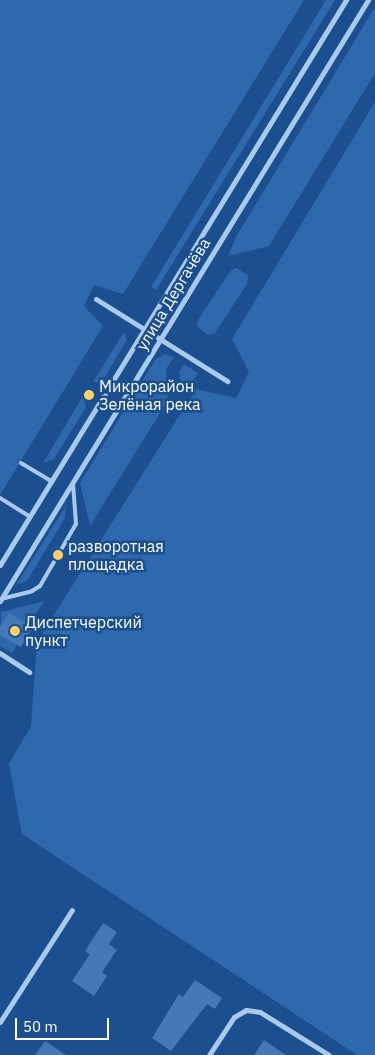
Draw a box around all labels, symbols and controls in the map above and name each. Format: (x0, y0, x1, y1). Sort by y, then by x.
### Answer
street label: улица Дергачёва (132, 234, 214, 354)
place label: Микрорайон Зелёная река (99, 376, 201, 414)
marker: Микрорайон Зелёная река (83, 389, 95, 401)
place label: разворотная площадка (68, 536, 164, 574)
marker: разворотная площадка (52, 549, 64, 561)
place label: Диспетчерский пункт (25, 612, 142, 650)
marker: Диспетчерский пункт (9, 625, 21, 637)
scale bar (18, 1008, 111, 1040)
text: 50 m (23, 1017, 58, 1036)

